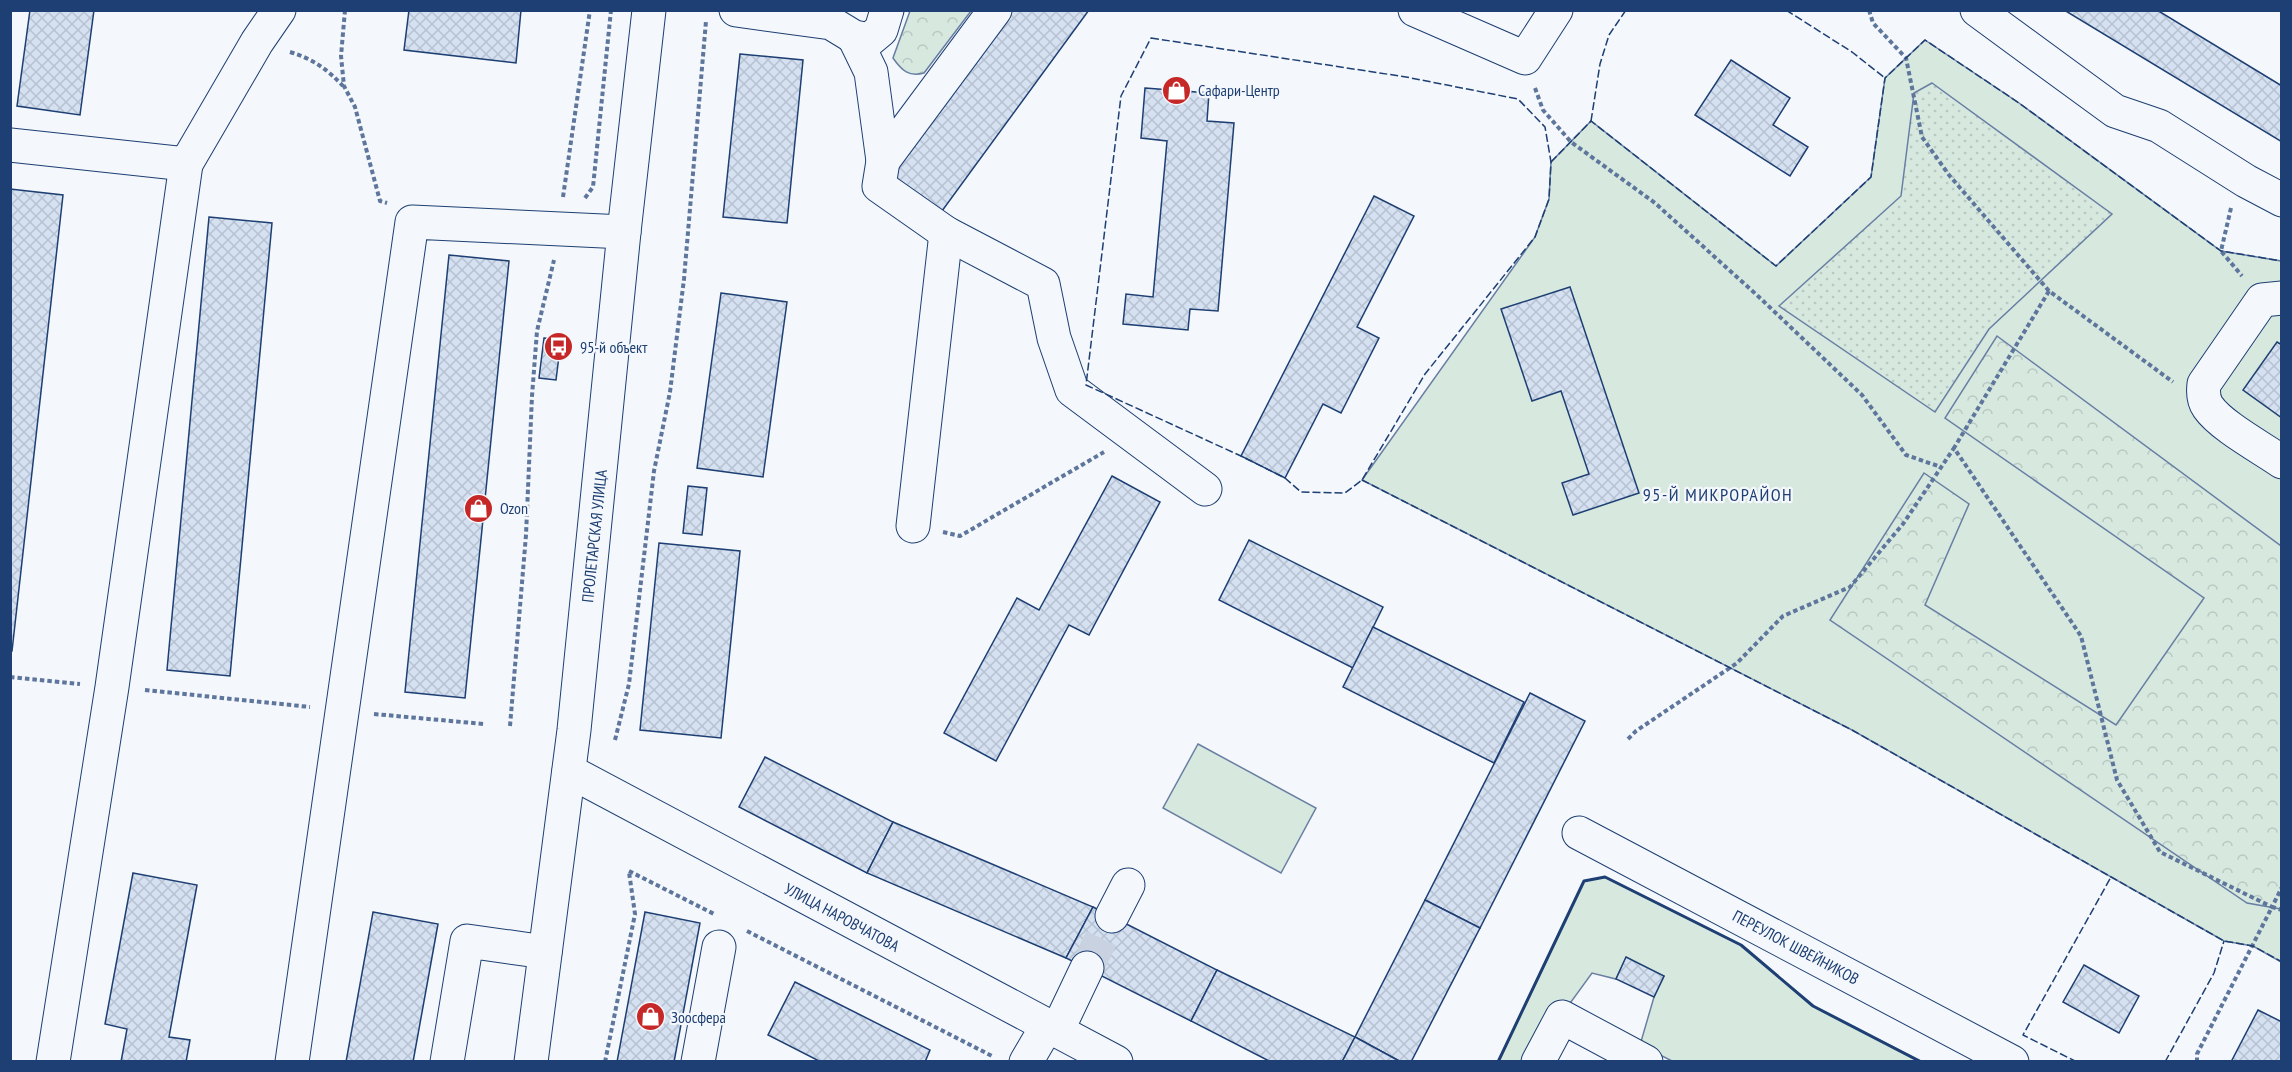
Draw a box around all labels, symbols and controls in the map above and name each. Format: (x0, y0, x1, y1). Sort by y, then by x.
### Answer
shop icon: Сафари-Центр (1161, 74, 1193, 106)
place label: Сафари-Центр (1198, 80, 1280, 100)
bus stop icon: 95-й объект (543, 331, 575, 363)
place label: 95-й объект (580, 337, 648, 357)
street label: ПРОЛЕТАРСКАЯ УЛИЦА (577, 468, 611, 603)
district label: 95-Й МИКРОРАЙОН (1643, 483, 1793, 506)
shop icon: Ozon (463, 492, 495, 524)
place label: Ozon (500, 498, 528, 518)
street label: УЛИЦА НАРОВЧАТОВА (781, 878, 903, 956)
street label: ПЕРЕУЛОК ШВЕЙНИКОВ (1729, 905, 1863, 989)
shop icon: Зоосфера (634, 1001, 666, 1033)
place label: Зоосфера (671, 1007, 726, 1027)

